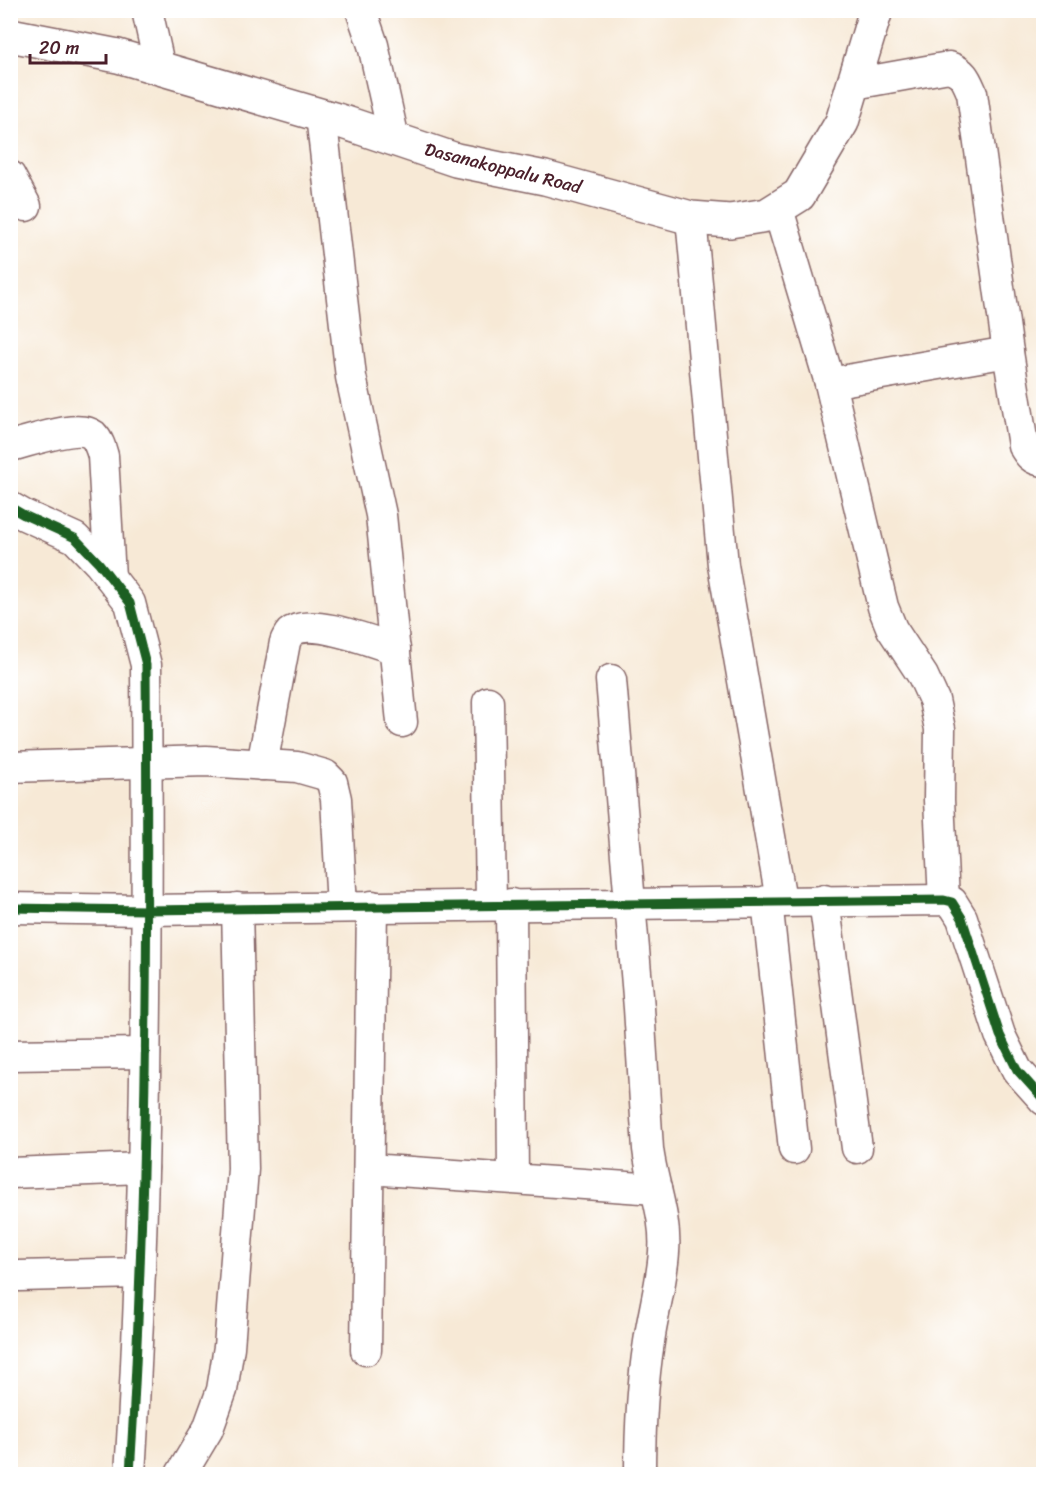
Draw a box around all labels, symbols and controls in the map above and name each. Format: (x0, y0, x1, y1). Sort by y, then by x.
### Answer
scale bar (30, 27, 106, 65)
text: 20 m (39, 32, 79, 64)
street label: Dasanakoppalu Road (421, 133, 586, 203)

